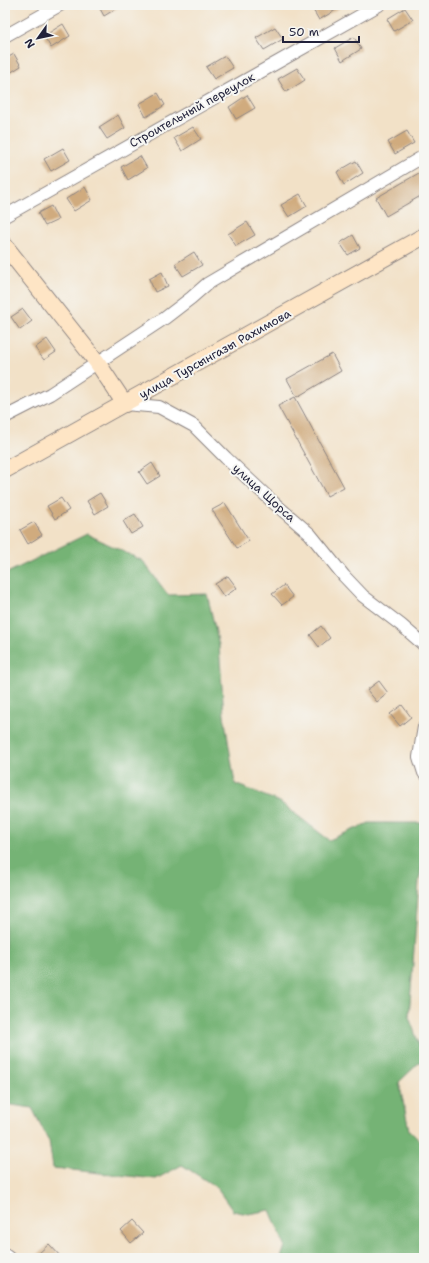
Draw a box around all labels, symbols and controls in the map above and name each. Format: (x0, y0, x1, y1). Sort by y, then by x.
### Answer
north arrow (18, 18, 58, 58)
scale bar (283, 18, 359, 44)
text: 50 m (289, 24, 319, 40)
text: N (21, 35, 39, 51)
street label: Строительный переулок (126, 69, 258, 151)
street label: улица Турсынгазы Рахимова (136, 305, 294, 402)
street label: улица Щорса (229, 460, 299, 526)

